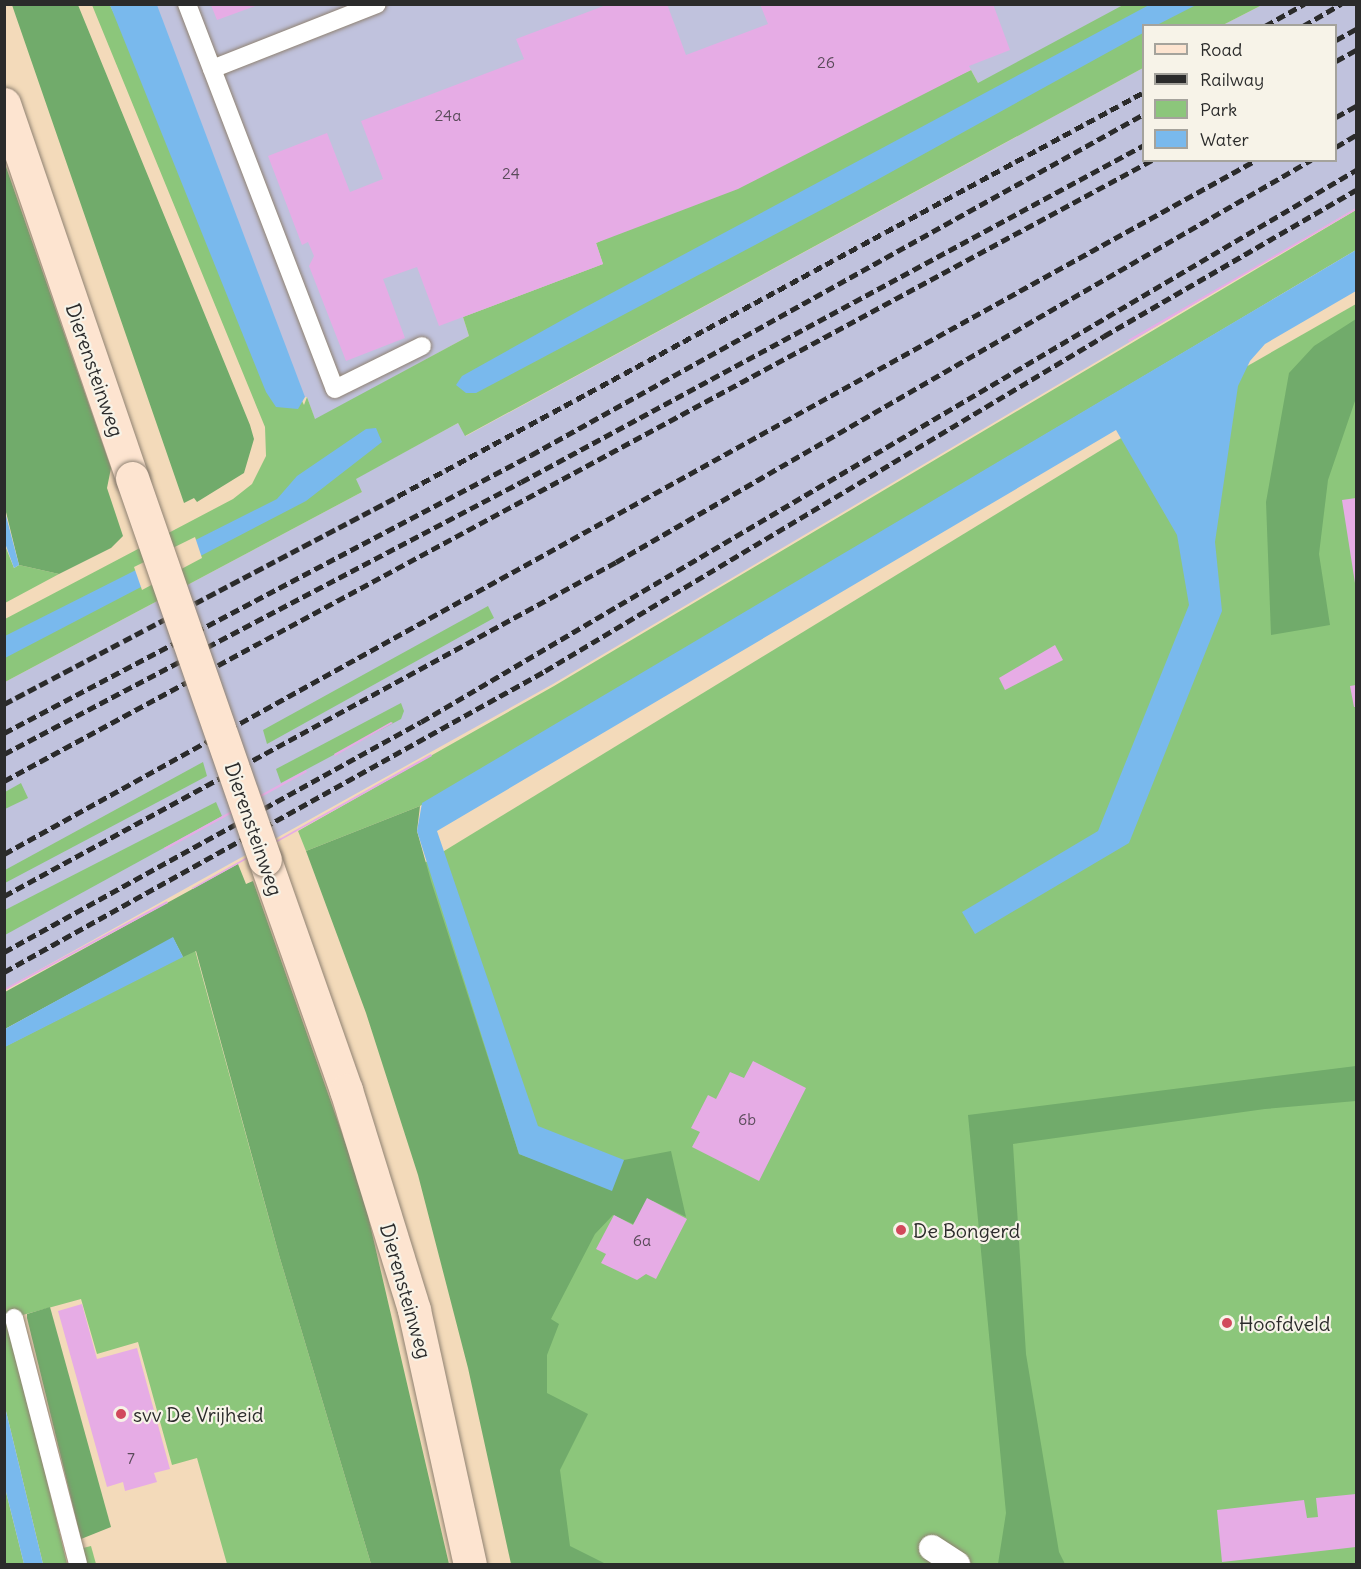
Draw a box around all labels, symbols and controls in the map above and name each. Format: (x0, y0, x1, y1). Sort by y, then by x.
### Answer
legend (1142, 24, 1337, 162)
text: Road (1200, 38, 1242, 61)
house number: 26 (817, 52, 835, 72)
text: Railway (1200, 68, 1264, 91)
text: Park (1200, 98, 1237, 121)
house number: 24a (435, 105, 461, 125)
text: Water (1200, 128, 1249, 151)
house number: 24 (502, 163, 520, 183)
street label: Dierensteinweg (61, 300, 129, 440)
street label: Dierensteinweg (220, 759, 288, 899)
house number: 6b (738, 1109, 756, 1129)
place label: De Bongerd (913, 1218, 1020, 1242)
street label: Dierensteinweg (375, 1221, 437, 1361)
marker: De Bongerd (894, 1223, 908, 1237)
house number: 6a (633, 1230, 651, 1250)
place label: Hoofdveld (1239, 1311, 1330, 1335)
marker: Hoofdveld (1220, 1316, 1234, 1330)
place label: svv De Vrijheid (133, 1402, 263, 1426)
marker: svv De Vrijheid (114, 1407, 128, 1421)
house number: 7 (127, 1448, 135, 1468)

